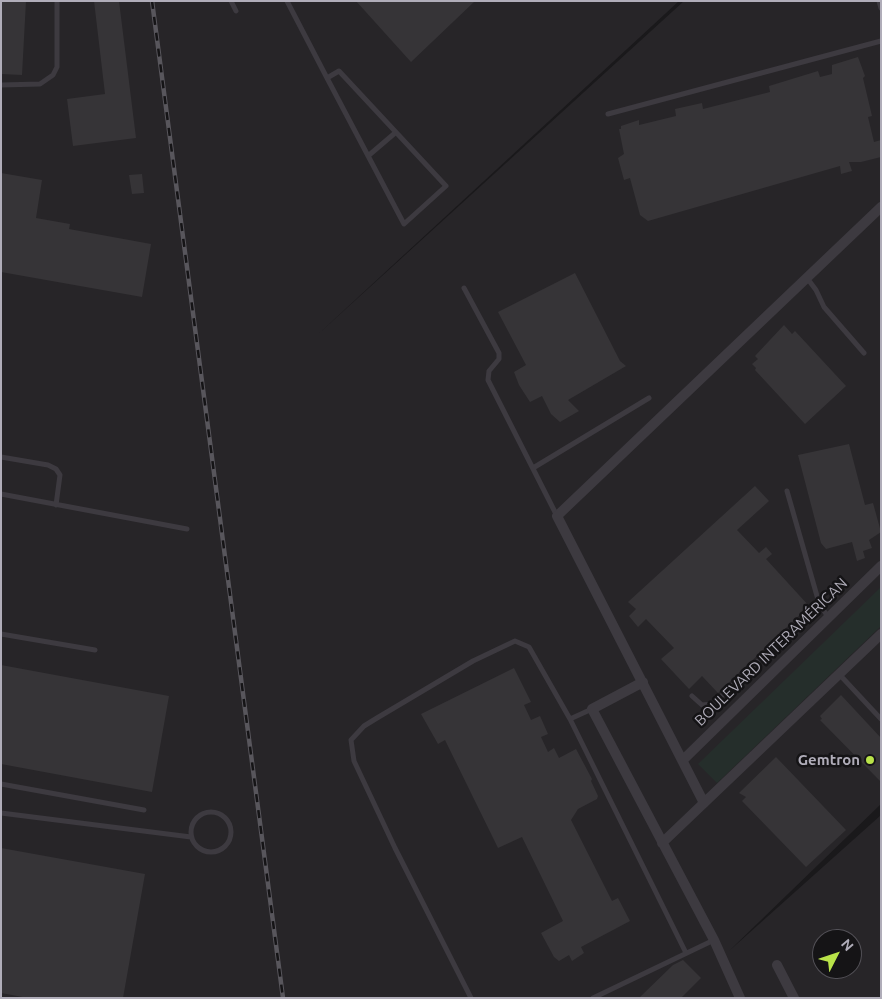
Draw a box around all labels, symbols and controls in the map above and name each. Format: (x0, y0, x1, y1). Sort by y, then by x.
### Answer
street label: BOULEVARD INTERAMÉRICAN (691, 574, 851, 730)
place label: Gemtron (798, 751, 860, 769)
marker: Gemtron (864, 754, 876, 766)
north arrow (812, 929, 862, 979)
text: N (838, 936, 857, 954)

